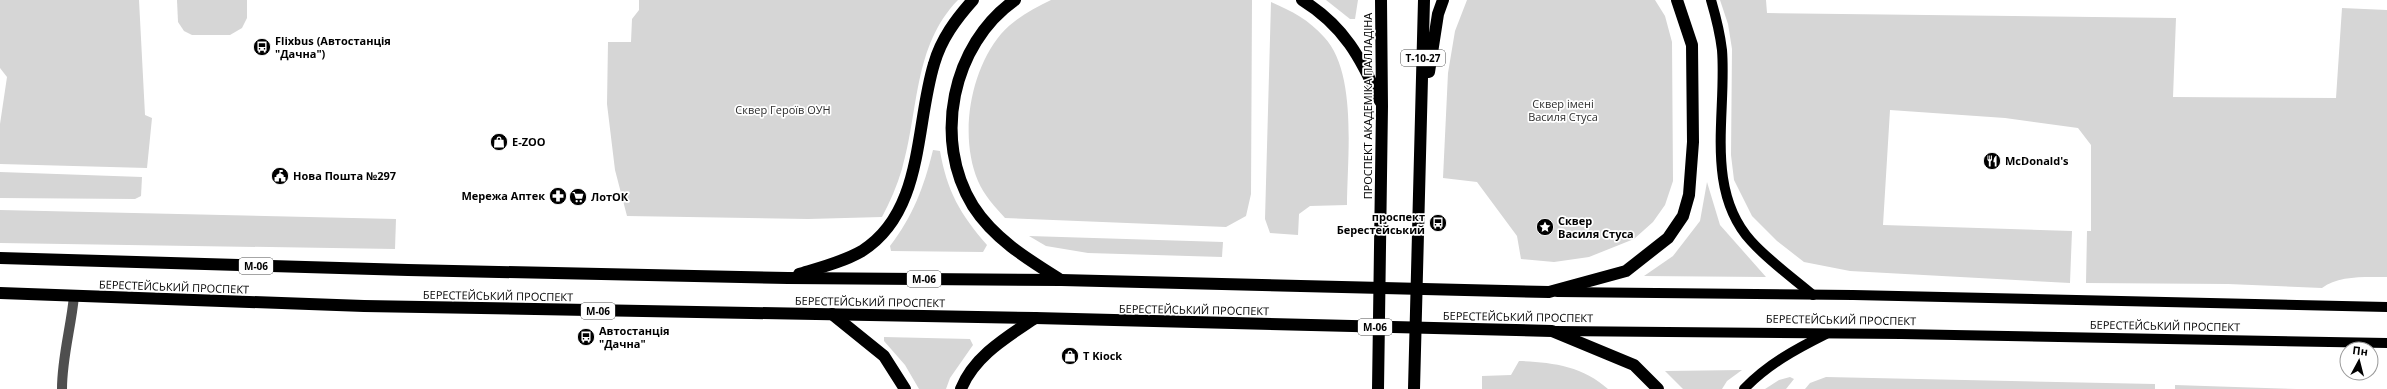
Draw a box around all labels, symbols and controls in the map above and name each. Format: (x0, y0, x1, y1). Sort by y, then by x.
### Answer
street label: ПРОСПЕКТ АКАДЕМІКА ПАЛЛАДІНА (1360, 13, 1375, 199)
place label: Flixbus (Автостанція "Дачна") (275, 33, 391, 61)
bus stop icon: Flixbus (Автостанція "Дачна") (252, 37, 272, 57)
road number: Т-10-27 (1401, 50, 1445, 66)
park label: Сквер імені Василя Стуса (1528, 96, 1598, 124)
park label: Сквер Героїв ОУН (735, 102, 831, 117)
shop icon: E-ZOO (489, 132, 509, 152)
place label: E-ZOO (512, 134, 546, 149)
restaurant icon: McDonald's (1982, 151, 2002, 171)
place label: McDonald's (2005, 153, 2069, 168)
public building icon: Нова Пошта №297 (270, 166, 290, 186)
place label: Нова Пошта №297 (293, 168, 396, 183)
pharmacy icon: Мережа Аптек (548, 186, 568, 206)
supermarket icon: ЛотОК (568, 187, 588, 207)
place label: Мережа Аптек (461, 188, 545, 203)
place label: ЛотОК (591, 189, 629, 204)
place label: проспект Берестейський (1337, 209, 1425, 237)
bus stop icon: проспект Берестейський (1428, 213, 1448, 233)
place label: Сквер Василя Стуса (1558, 213, 1634, 241)
place icon: Сквер Василя Стуса (1535, 217, 1555, 237)
road number: М-06 (239, 258, 273, 274)
road number: М-06 (907, 271, 941, 287)
street label: БЕРЕСТЕЙСЬКИЙ ПРОСПЕКТ (99, 276, 249, 297)
street label: БЕРЕСТЕЙСЬКИЙ ПРОСПЕКТ (423, 287, 573, 304)
street label: БЕРЕСТЕЙСЬКИЙ ПРОСПЕКТ (795, 293, 945, 310)
street label: БЕРЕСТЕЙСЬКИЙ ПРОСПЕКТ (1119, 301, 1269, 318)
road number: М-06 (581, 303, 615, 319)
street label: БЕРЕСТЕЙСЬКИЙ ПРОСПЕКТ (1443, 308, 1593, 325)
street label: БЕРЕСТЕЙСЬКИЙ ПРОСПЕКТ (1766, 311, 1916, 328)
street label: БЕРЕСТЕЙСЬКИЙ ПРОСПЕКТ (2090, 317, 2240, 334)
road number: М-06 (1358, 319, 1392, 335)
place label: Автостанція "Дачна" (599, 323, 670, 351)
bus stop icon: Автостанція "Дачна" (576, 327, 596, 347)
north arrow (2339, 341, 2379, 381)
text: Пн (2352, 342, 2369, 359)
shop icon: T Kiock (1060, 346, 1080, 366)
place label: T Kiock (1083, 348, 1122, 363)

